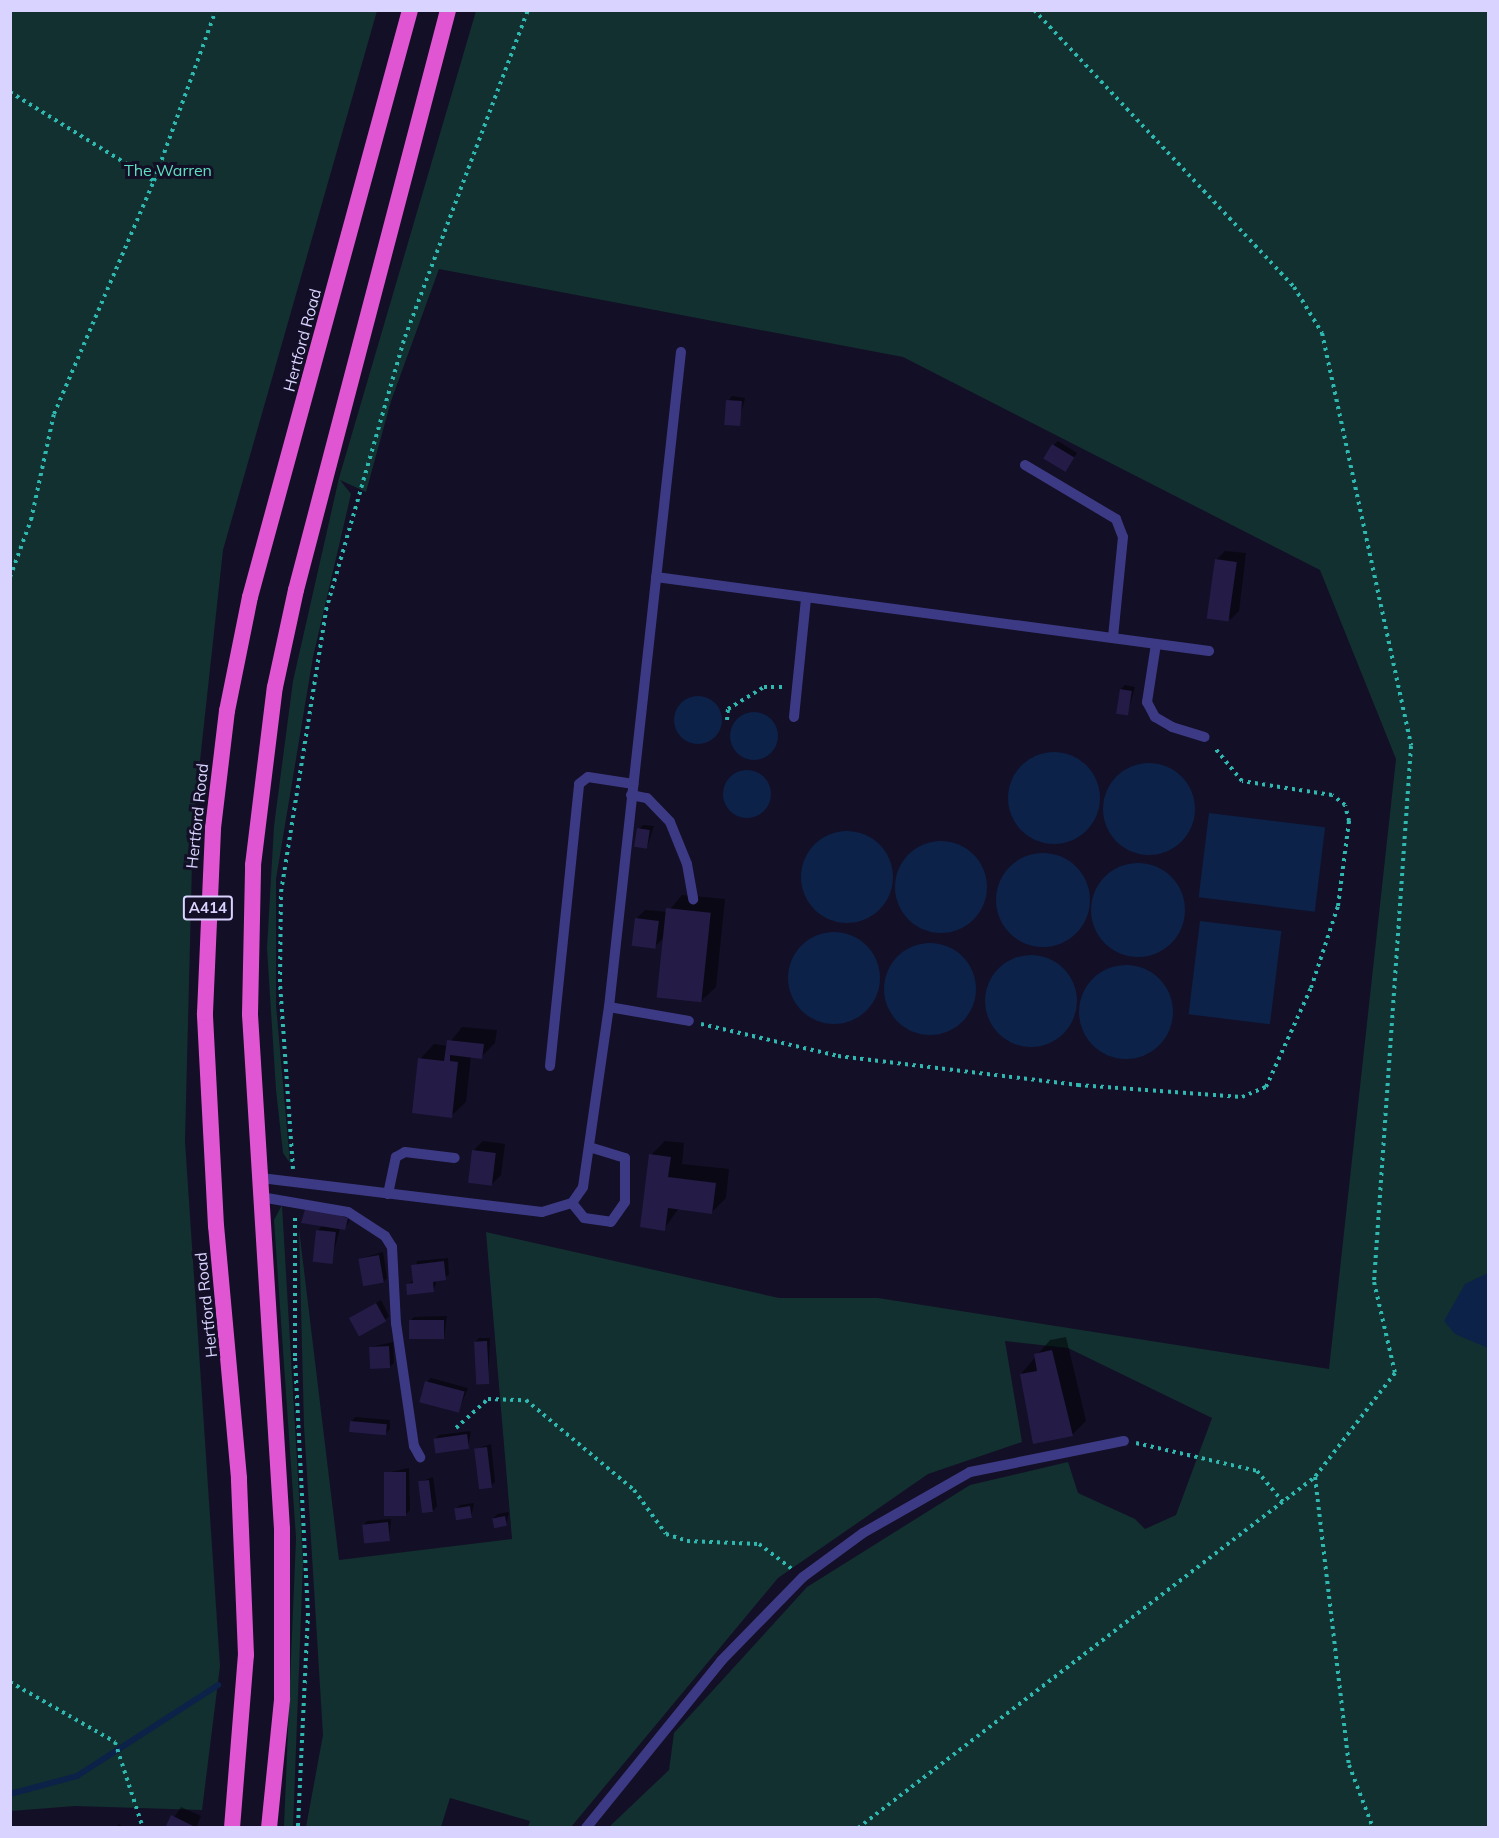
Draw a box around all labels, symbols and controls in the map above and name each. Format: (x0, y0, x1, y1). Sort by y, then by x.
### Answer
park label: The Warren (124, 160, 212, 180)
street label: Hertford Road (279, 286, 325, 394)
street label: Hertford Road (182, 762, 212, 870)
road number: A414 (182, 896, 234, 920)
street label: Hertford Road (191, 1251, 221, 1359)

